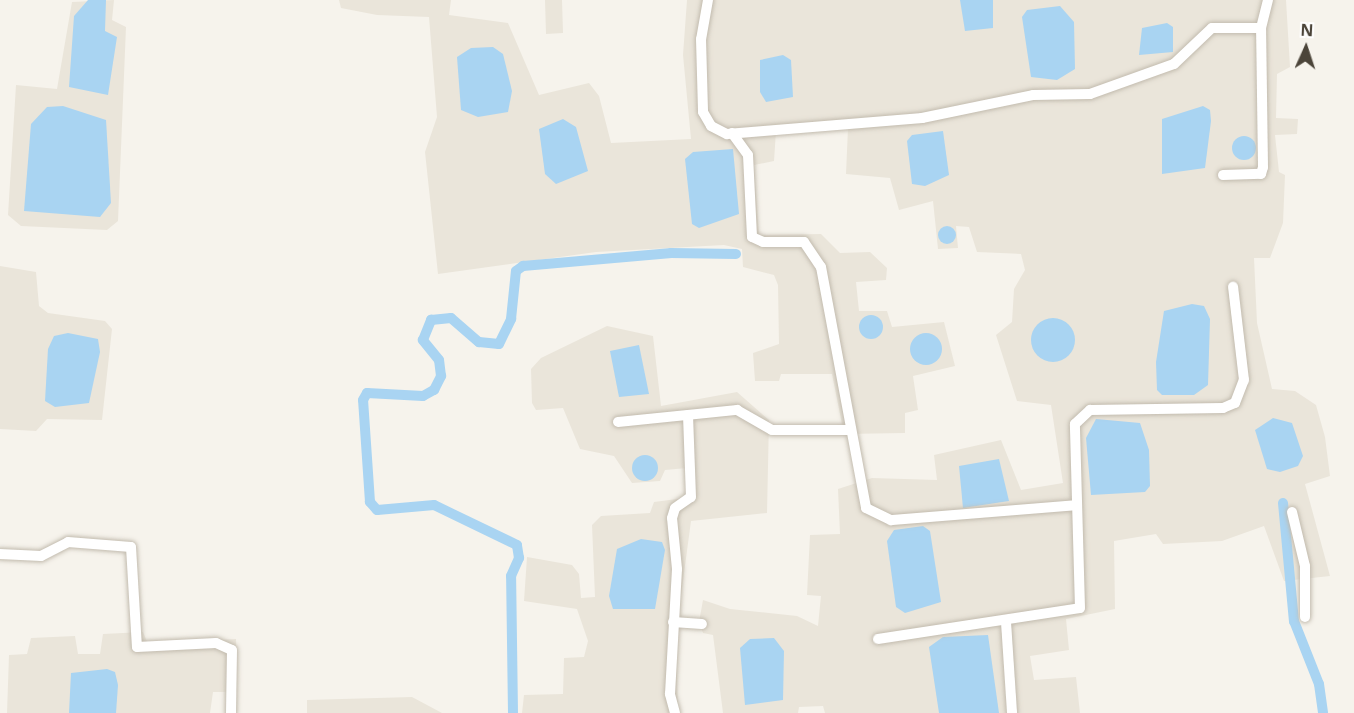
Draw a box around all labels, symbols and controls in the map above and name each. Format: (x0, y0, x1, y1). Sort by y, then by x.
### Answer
north arrow (1276, 18, 1336, 78)
text: N (1300, 19, 1314, 41)

